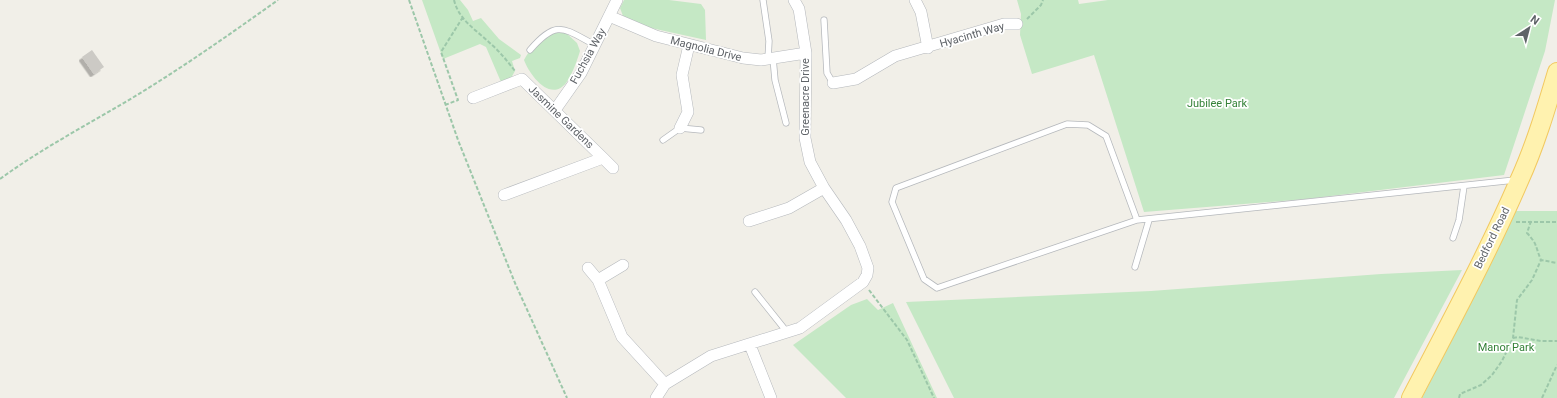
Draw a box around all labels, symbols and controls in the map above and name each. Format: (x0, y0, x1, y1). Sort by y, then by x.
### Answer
north arrow (1509, 8, 1549, 48)
text: N (1528, 13, 1542, 28)
street label: Hyacinth Way (938, 19, 1007, 50)
street label: Fuchsia Way (567, 25, 609, 86)
street label: Magnolia Drive (669, 34, 743, 64)
street label: Greenacre Drive (799, 58, 812, 136)
street label: Jasmine Gardens (526, 83, 597, 152)
park label: Jubilee Park (1187, 97, 1248, 110)
street label: Bedford Road (1472, 205, 1512, 271)
park label: Manor Park (1478, 341, 1535, 354)

